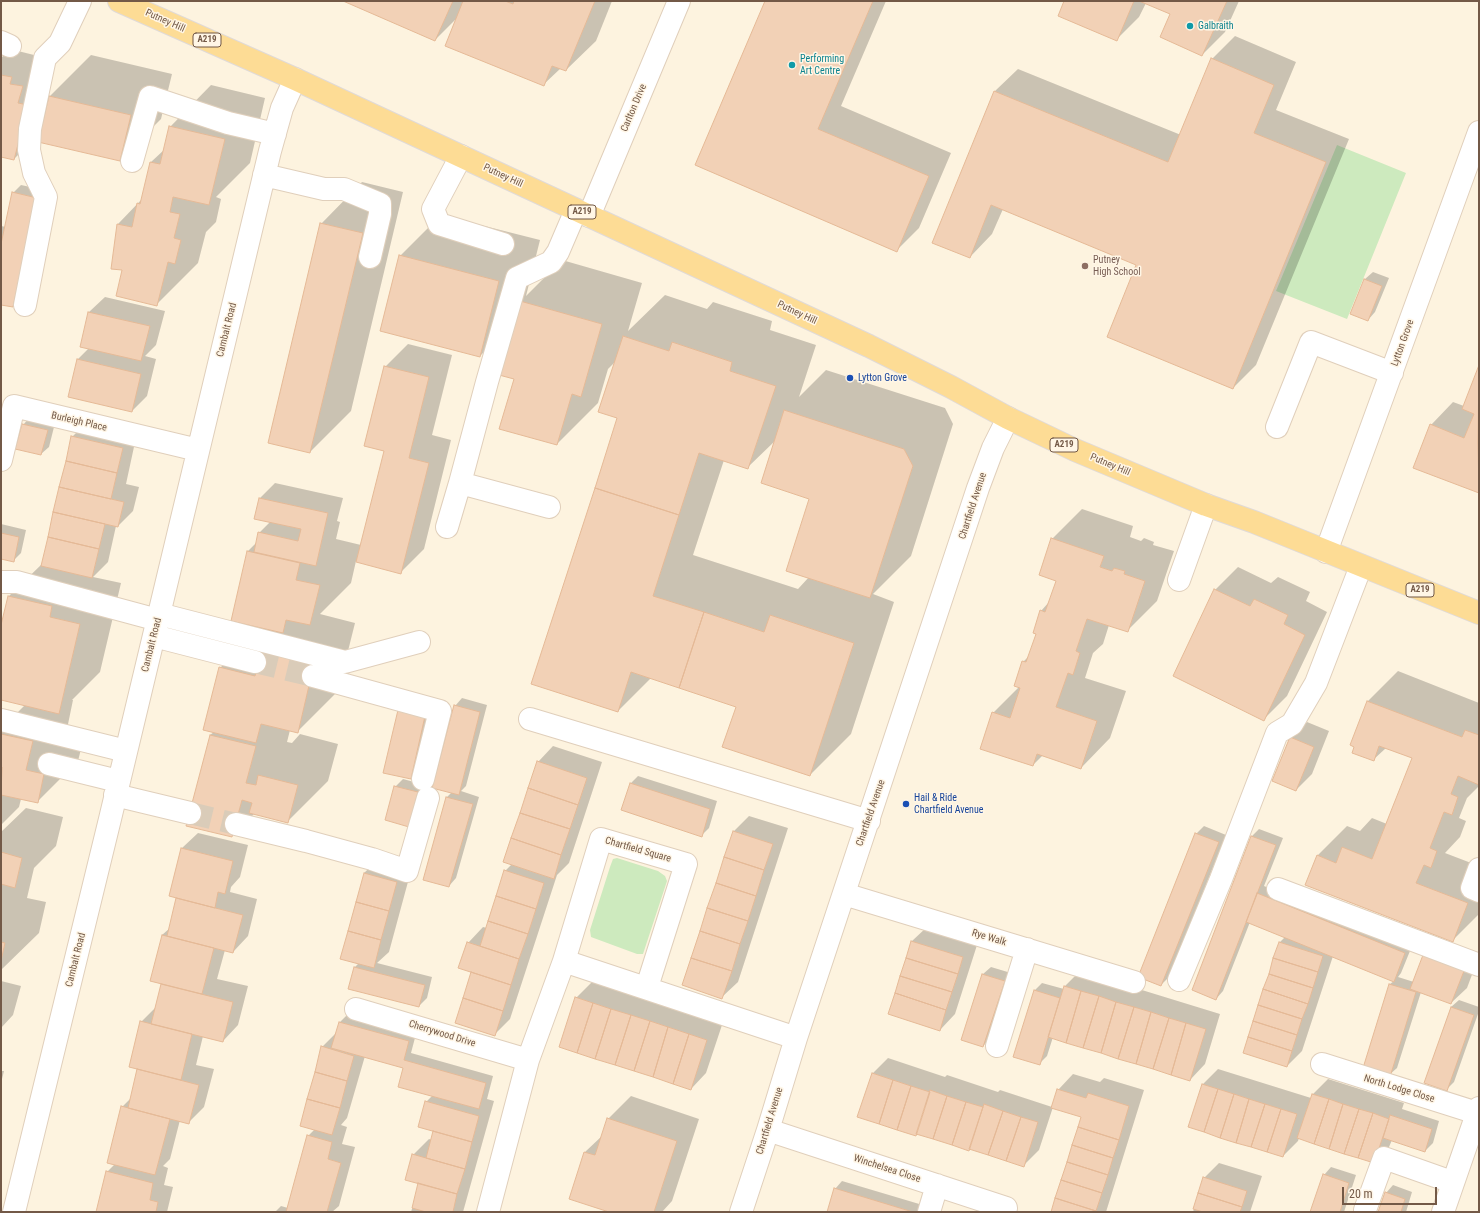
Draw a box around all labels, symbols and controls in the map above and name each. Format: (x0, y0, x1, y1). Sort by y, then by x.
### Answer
street label: Putney Hill (143, 7, 187, 35)
place label: Galbraith (1198, 20, 1234, 32)
marker: Galbraith (1185, 21, 1195, 31)
road number: A219 (193, 33, 221, 47)
place label: Performing Art Centre (800, 53, 844, 76)
marker: Performing Art Centre (787, 60, 797, 70)
street label: Carlton Drive (619, 82, 649, 134)
street label: Putney Hill (481, 162, 525, 190)
road number: A219 (568, 205, 596, 219)
place label: Putney High School (1093, 254, 1141, 278)
marker: Putney High School (1080, 261, 1090, 271)
street label: Putney Hill (775, 299, 819, 327)
street label: Cambalt Road (214, 302, 240, 358)
street label: Lytton Grove (1389, 318, 1417, 368)
place label: Lytton Grove (858, 372, 907, 384)
marker: Lytton Grove (845, 373, 855, 383)
street label: Burleigh Place (50, 410, 108, 434)
road number: A219 (1050, 438, 1078, 452)
street label: Putney Hill (1088, 451, 1132, 479)
street label: Chartfield Avenue (957, 471, 989, 541)
road number: A219 (1406, 583, 1434, 597)
street label: Cambalt Road (139, 617, 165, 673)
street label: Chartfield Avenue (854, 778, 888, 848)
place label: Hail & Ride Chartfield Avenue (914, 792, 983, 816)
marker: Hail & Ride Chartfield Avenue (901, 799, 911, 809)
street label: Chartfield Square (604, 835, 672, 865)
street label: Rye Walk (970, 927, 1008, 949)
street label: Cambalt Road (63, 932, 89, 988)
street label: Cherrywood Drive (407, 1018, 477, 1050)
street label: North Lodge Close (1362, 1073, 1436, 1105)
street label: Chartfield Avenue (754, 1086, 786, 1156)
street label: Winchelsea Close (852, 1153, 922, 1185)
scale bar (1344, 1179, 1439, 1205)
text: 20 m (1349, 1187, 1373, 1201)

